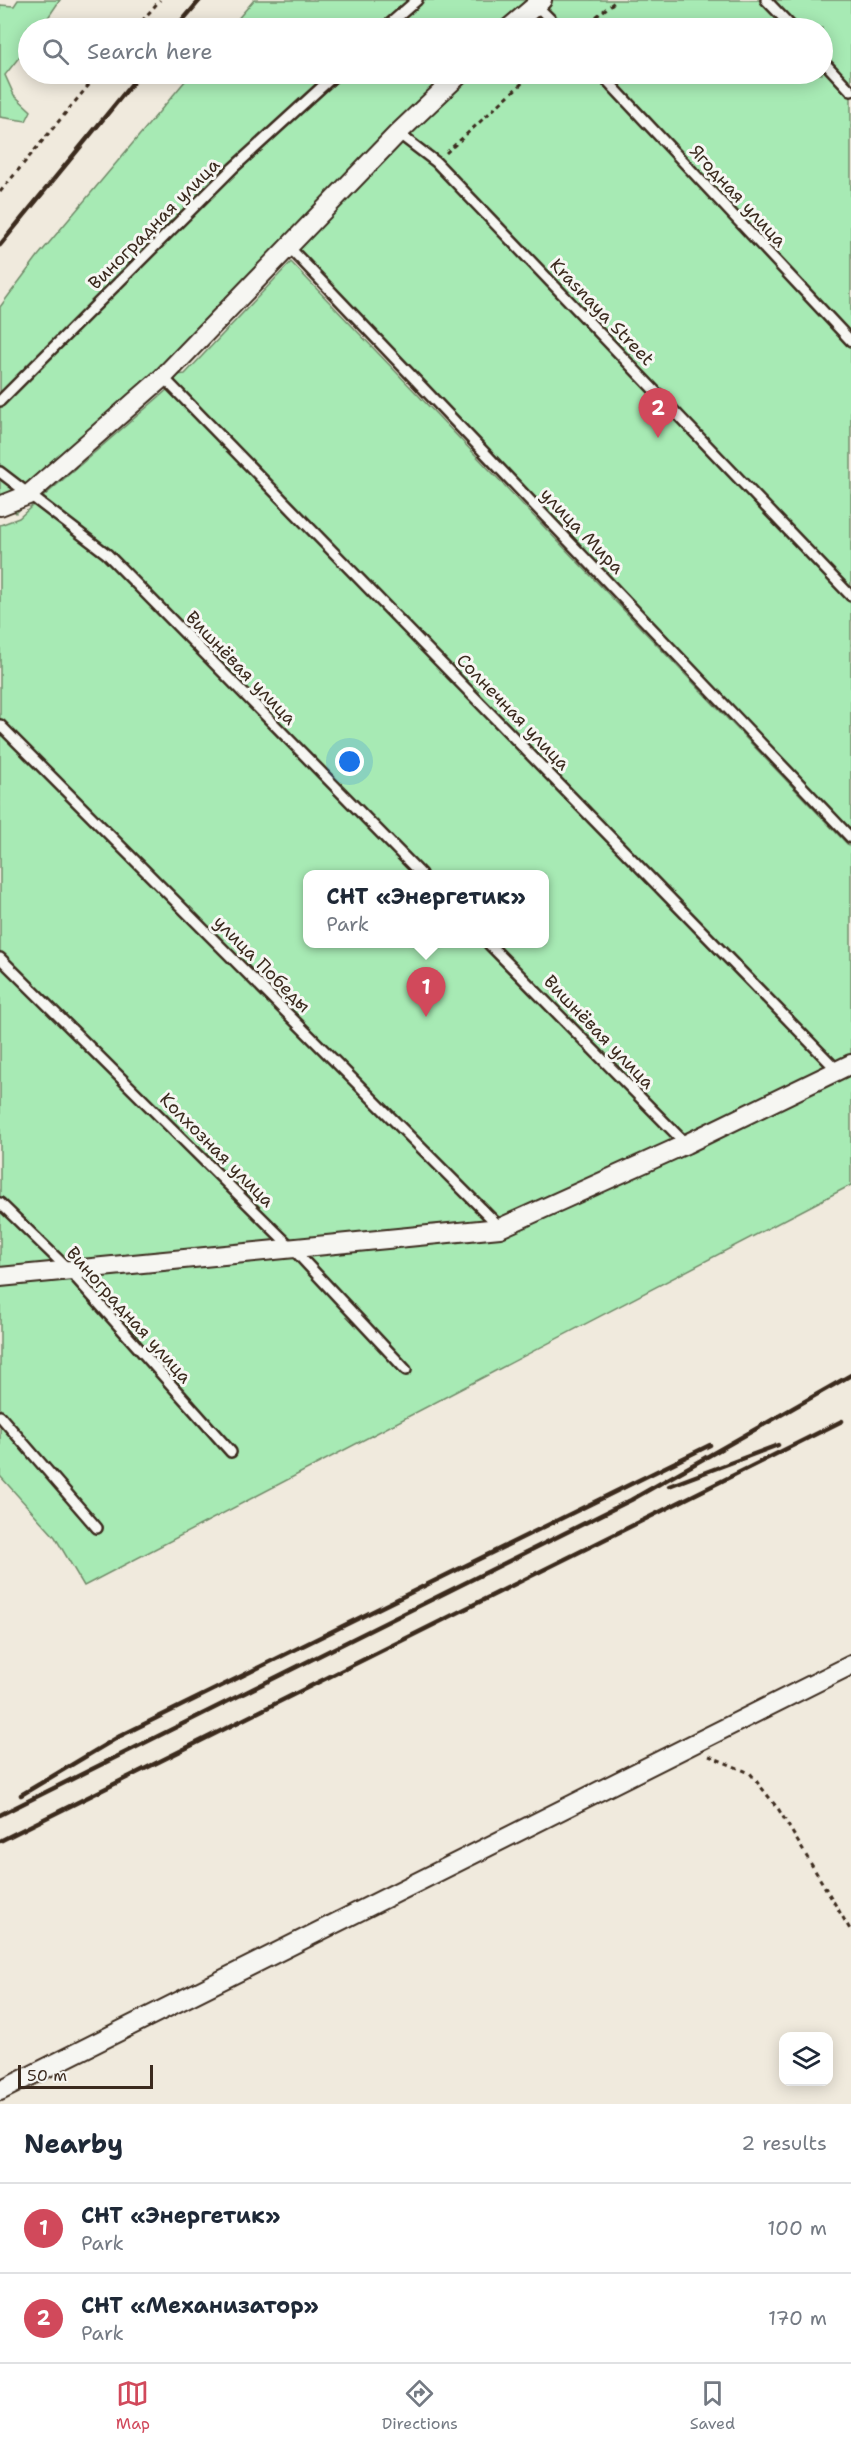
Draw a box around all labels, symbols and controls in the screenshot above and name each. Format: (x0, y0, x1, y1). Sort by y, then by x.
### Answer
search box (18, 18, 833, 84)
icon: search (39, 35, 72, 68)
text: Search here (87, 37, 213, 66)
street label: Ягодная улица (684, 140, 792, 252)
street label: Виноградная улица (83, 153, 225, 295)
street label: Krasnaya Street (545, 253, 659, 371)
pin: 2 (638, 388, 678, 438)
street label: улица Мира (535, 483, 629, 579)
street label: Вишнёвая улица (180, 606, 302, 730)
street label: Солнечная улица (451, 648, 575, 776)
your location (335, 747, 364, 776)
popup (303, 870, 549, 948)
text: СНТ «Энергетик» (326, 882, 526, 911)
street label: улица Победы (208, 910, 316, 1018)
text: Park (326, 911, 369, 937)
pin: 1 (406, 968, 446, 1017)
street label: Вишнёвая улица (538, 970, 660, 1094)
street label: Колхозная улица (155, 1088, 279, 1212)
street label: Виноградная улица (61, 1241, 197, 1389)
map controls (779, 2032, 833, 2086)
button: layers (779, 2032, 833, 2086)
scale bar (18, 2062, 153, 2090)
text: 50 m (27, 2065, 67, 2086)
text: Nearby (24, 2126, 123, 2161)
text: 2 results (741, 2130, 827, 2156)
text: СНТ «Энергетик» (81, 2201, 280, 2230)
text: 1 (39, 2215, 48, 2241)
text: 100 m (767, 2215, 827, 2241)
text: Park (81, 2230, 124, 2256)
text: СНТ «Механизатор» (81, 2291, 319, 2320)
text: 2 (37, 2305, 51, 2331)
text: 170 m (768, 2305, 827, 2331)
text: Park (81, 2320, 124, 2346)
tab: Map (116, 2377, 150, 2434)
tab: Directions (382, 2377, 458, 2434)
tab: Saved (690, 2377, 735, 2434)

